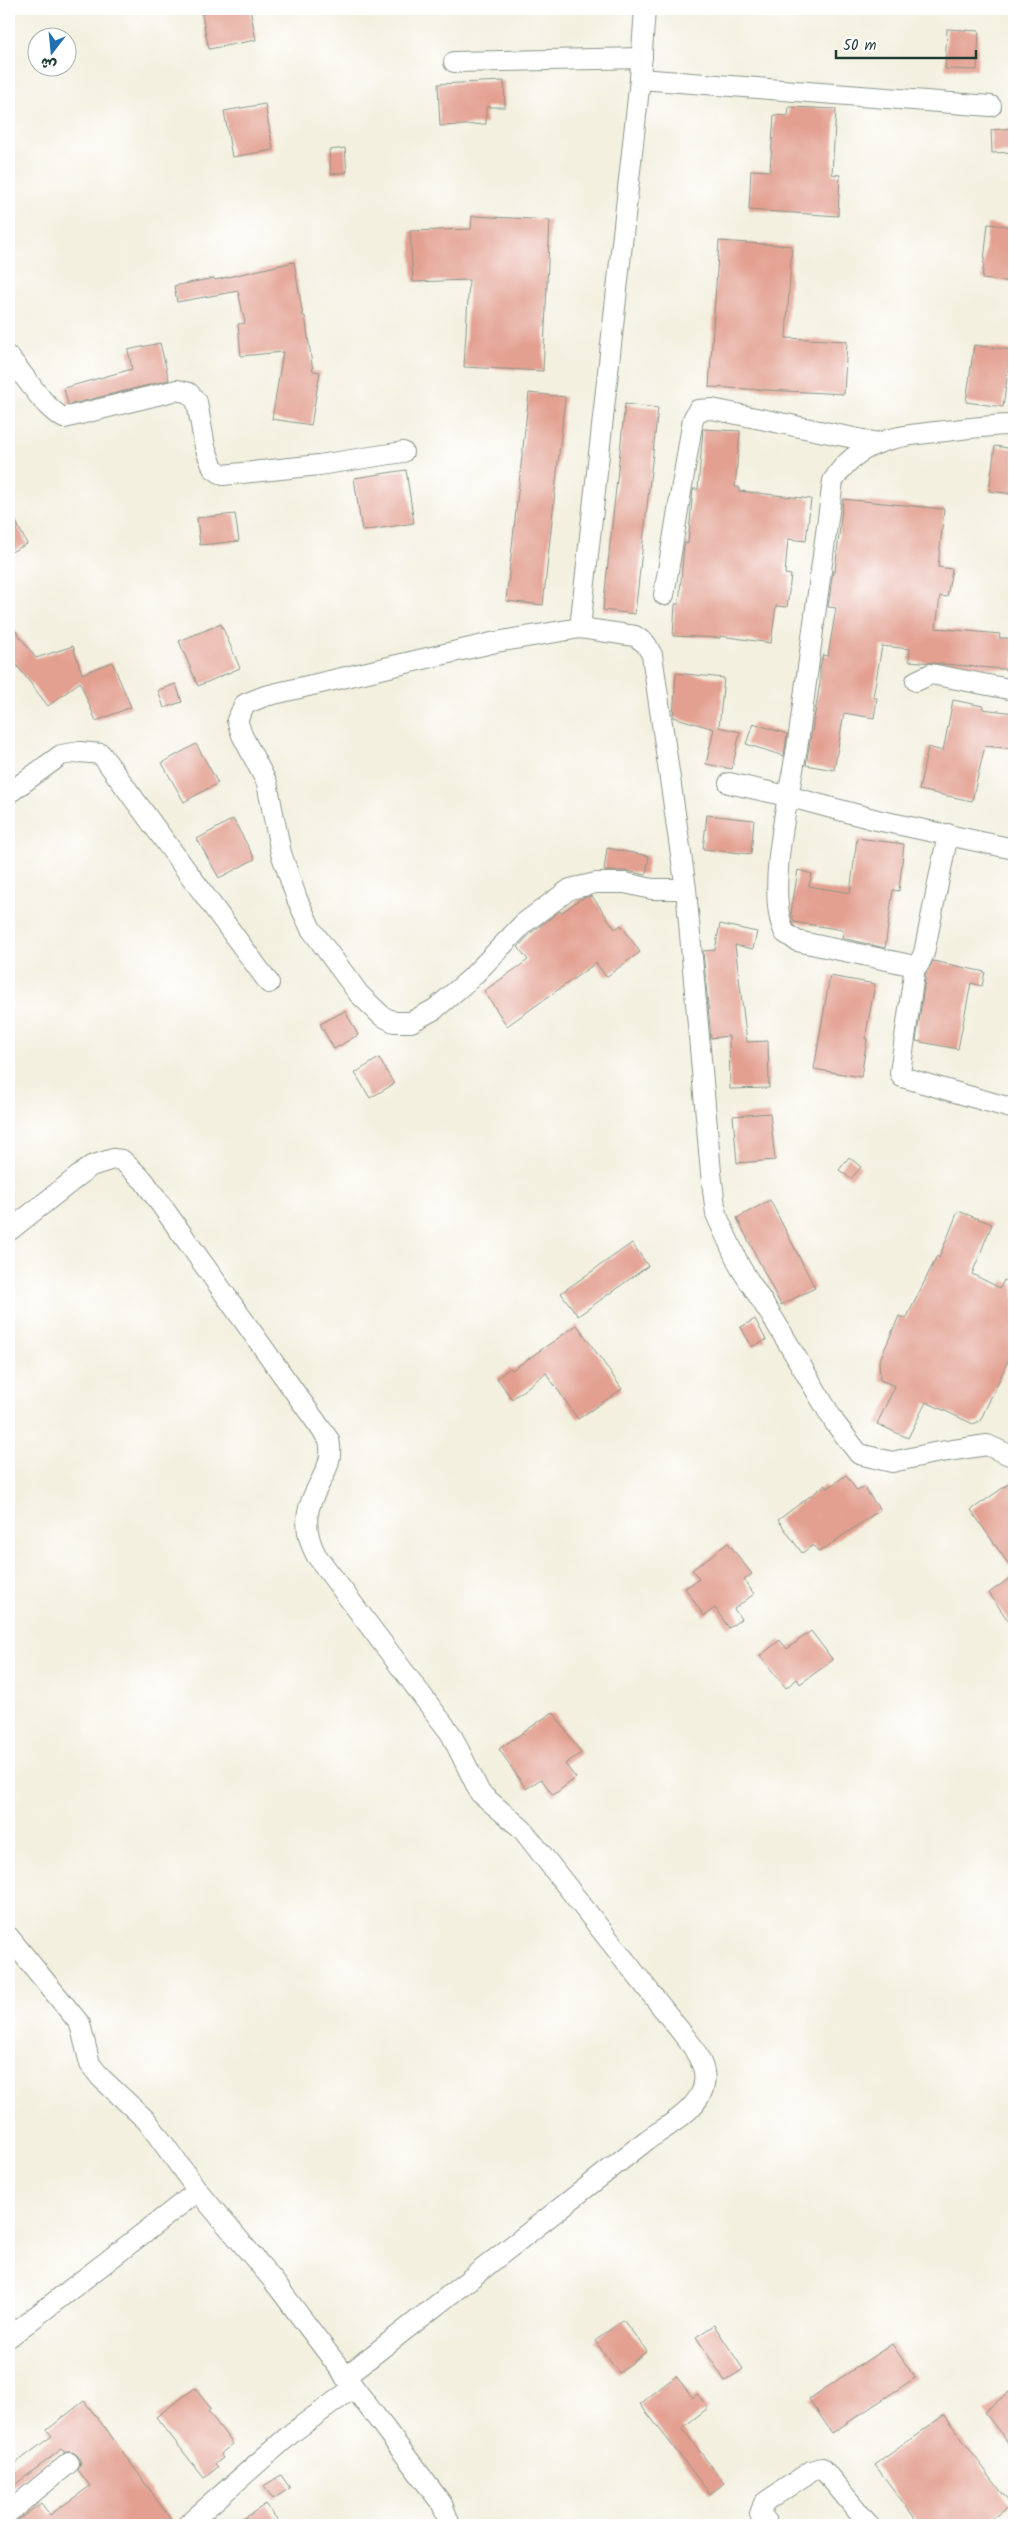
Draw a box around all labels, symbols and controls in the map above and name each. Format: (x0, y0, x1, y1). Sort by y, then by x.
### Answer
north arrow (28, 28, 78, 78)
scale bar (836, 28, 976, 60)
text: 50 m (843, 34, 877, 58)
text: ش (38, 51, 59, 76)

